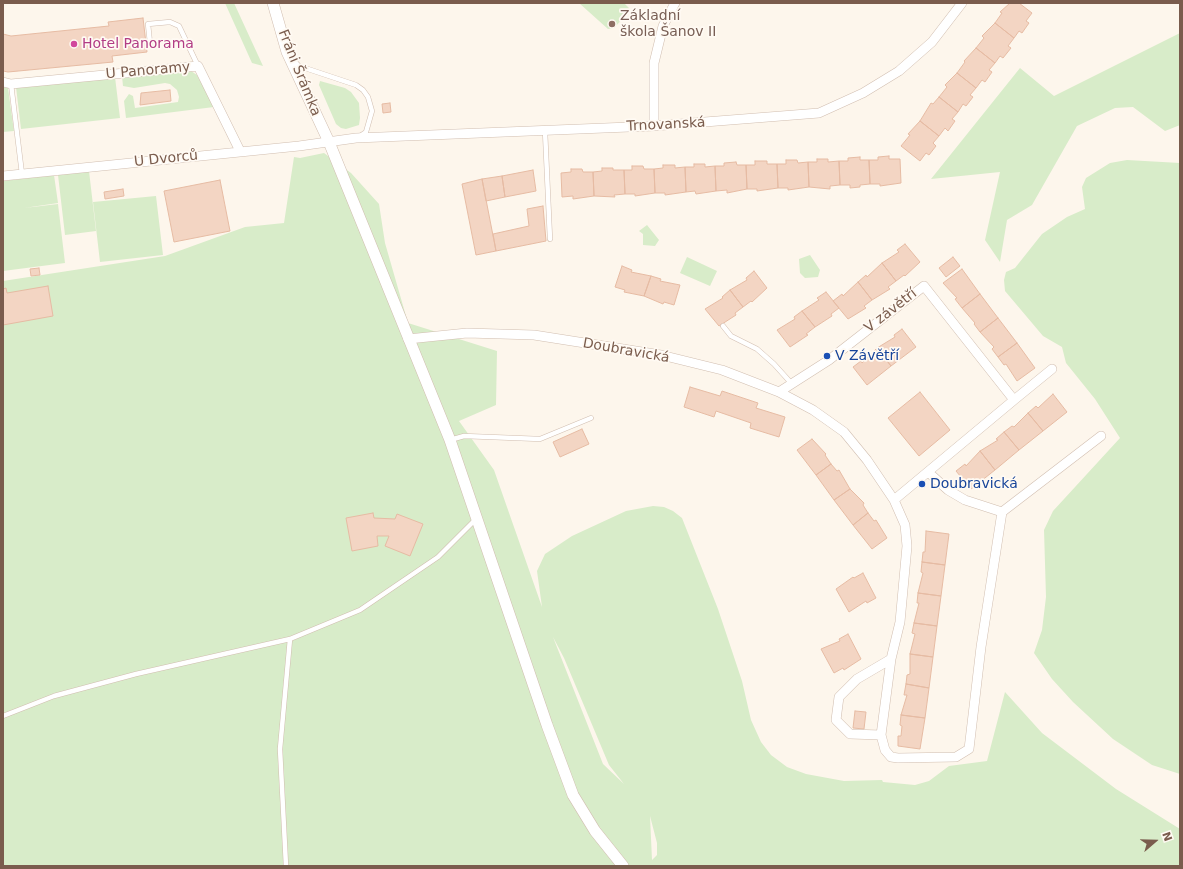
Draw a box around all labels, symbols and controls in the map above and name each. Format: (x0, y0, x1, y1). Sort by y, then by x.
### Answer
place label: Základní škola Šanov II (620, 8, 716, 40)
marker: Základní škola Šanov II (607, 19, 617, 29)
street label: Fráni Šrámka (274, 27, 324, 119)
place label: Hotel Panorama (82, 36, 194, 52)
marker: Hotel Panorama (69, 39, 79, 49)
street label: U Panoramy (105, 59, 191, 83)
street label: Trnovanská (626, 115, 706, 135)
street label: U Dvorců (133, 147, 199, 171)
street label: V závětří (861, 285, 921, 337)
street label: Doubravická (581, 335, 671, 367)
place label: V Závětří (835, 348, 899, 364)
marker: V Závětří (822, 351, 832, 361)
place label: Doubravická (930, 476, 1018, 492)
marker: Doubravická (917, 479, 927, 489)
north arrow (1135, 821, 1175, 861)
text: N (1159, 830, 1174, 843)

